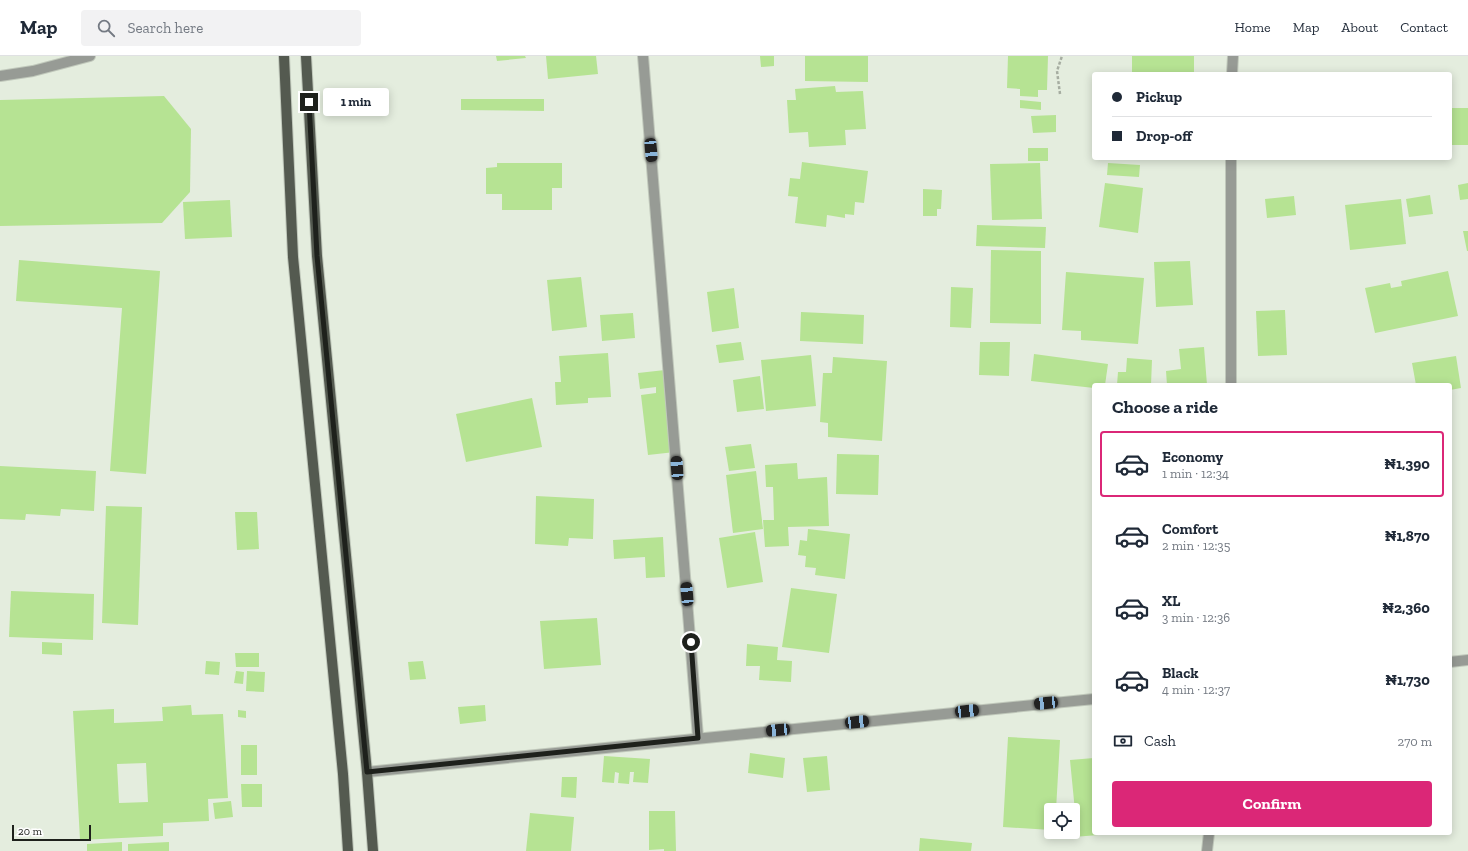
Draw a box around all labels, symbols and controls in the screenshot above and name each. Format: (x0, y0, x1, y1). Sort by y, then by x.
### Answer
search box (81, 10, 361, 46)
text: Map (20, 16, 57, 39)
icon: search (95, 17, 117, 39)
text: Search here (127, 19, 203, 37)
text: Home (1235, 19, 1271, 36)
text: Map (1293, 19, 1319, 36)
text: About (1341, 19, 1378, 36)
text: Contact (1400, 19, 1448, 36)
callout: 1 min (323, 88, 389, 116)
text: Pickup (1136, 88, 1182, 106)
route end (300, 93, 318, 111)
text: 1 min (341, 94, 371, 109)
text: Drop-off (1136, 127, 1192, 145)
car (644, 138, 658, 162)
text: Choose a ride (1112, 396, 1218, 418)
icon: car (1114, 446, 1150, 482)
text: Economy (1162, 448, 1223, 466)
text: ₦1,390 (1384, 455, 1430, 473)
car (670, 456, 684, 480)
text: 1 min · 12:34 (1162, 466, 1229, 481)
icon: car (1114, 518, 1150, 554)
text: Comfort (1162, 520, 1218, 538)
text: ₦1,870 (1385, 527, 1430, 545)
text: 2 min · 12:35 (1162, 538, 1230, 553)
car (680, 582, 694, 606)
icon: car (1114, 590, 1150, 626)
text: XL (1162, 592, 1180, 610)
text: ₦2,360 (1382, 599, 1430, 617)
text: 3 min · 12:36 (1162, 610, 1230, 625)
route start (682, 633, 700, 651)
icon: car (1114, 662, 1150, 698)
text: Black (1162, 664, 1199, 682)
text: ₦1,730 (1385, 671, 1430, 689)
text: 4 min · 12:37 (1162, 682, 1230, 697)
car (1033, 696, 1059, 710)
car (954, 704, 980, 718)
car (844, 715, 870, 729)
car (766, 723, 790, 737)
icon: cash (1112, 730, 1134, 752)
text: Cash (1144, 732, 1176, 750)
text: 270 m (1398, 734, 1432, 749)
button: Confirm (1112, 781, 1432, 827)
map controls (1044, 803, 1080, 839)
button: locate (1044, 803, 1080, 839)
scale bar (12, 823, 91, 842)
text: 20 m (18, 825, 42, 838)

